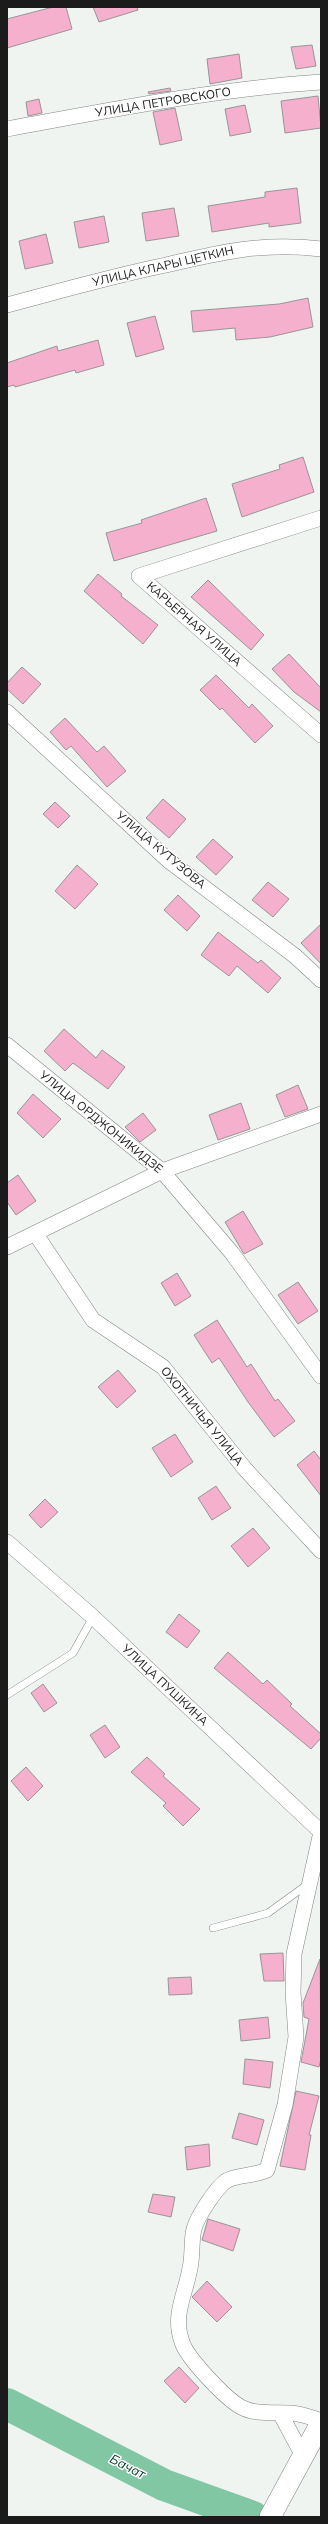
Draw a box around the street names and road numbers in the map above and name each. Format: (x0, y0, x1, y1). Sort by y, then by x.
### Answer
street label: УЛИЦА ПЕТРОВСКОГО (93, 83, 232, 120)
street label: УЛИЦА КЛАРЫ ЦЕТКИН (90, 242, 235, 289)
street label: КАРЬЕРНАЯ УЛИЦА (144, 578, 245, 669)
street label: УЛИЦА КУТУЗОВА (113, 807, 209, 892)
street label: УЛИЦА ОРДЖОНИКИДЗЕ (36, 1067, 166, 1176)
street label: ОХОТНИЧЬЯ УЛИЦА (158, 1363, 247, 1468)
street label: УЛИЦА ПУШКИНА (118, 1640, 212, 1729)

